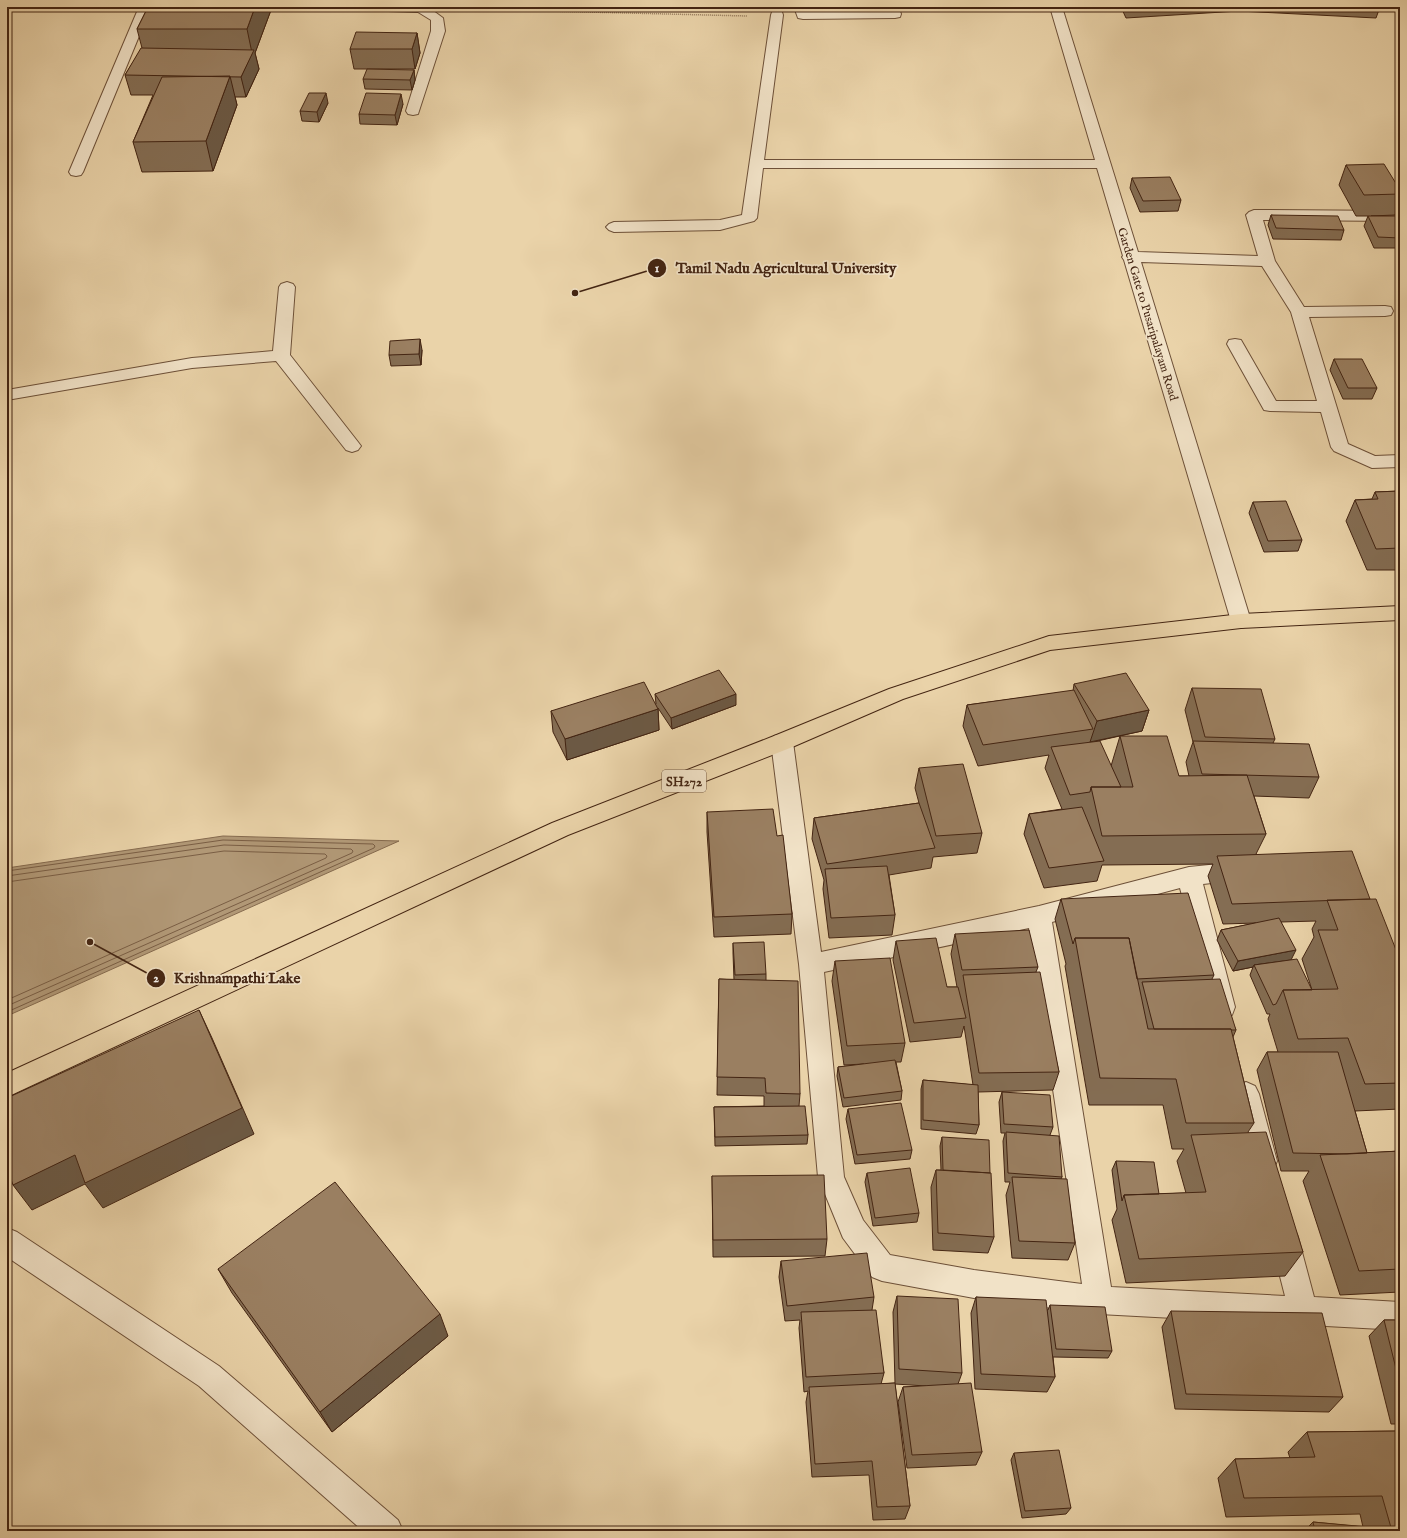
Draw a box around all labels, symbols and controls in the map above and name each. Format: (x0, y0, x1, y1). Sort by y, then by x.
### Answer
street label: Garden Gate to Pusaripalayam Road (1113, 226, 1181, 403)
callout: Tamil Nadu Agricultural University (647, 254, 904, 281)
text: Tamil Nadu Agricultural University (675, 259, 897, 278)
text: 1 (655, 261, 660, 276)
road number: SH272 (662, 770, 706, 792)
callout: Krishnampathi Lake (146, 964, 309, 991)
text: Krishnampathi Lake (174, 969, 300, 988)
text: 2 (153, 971, 159, 986)

